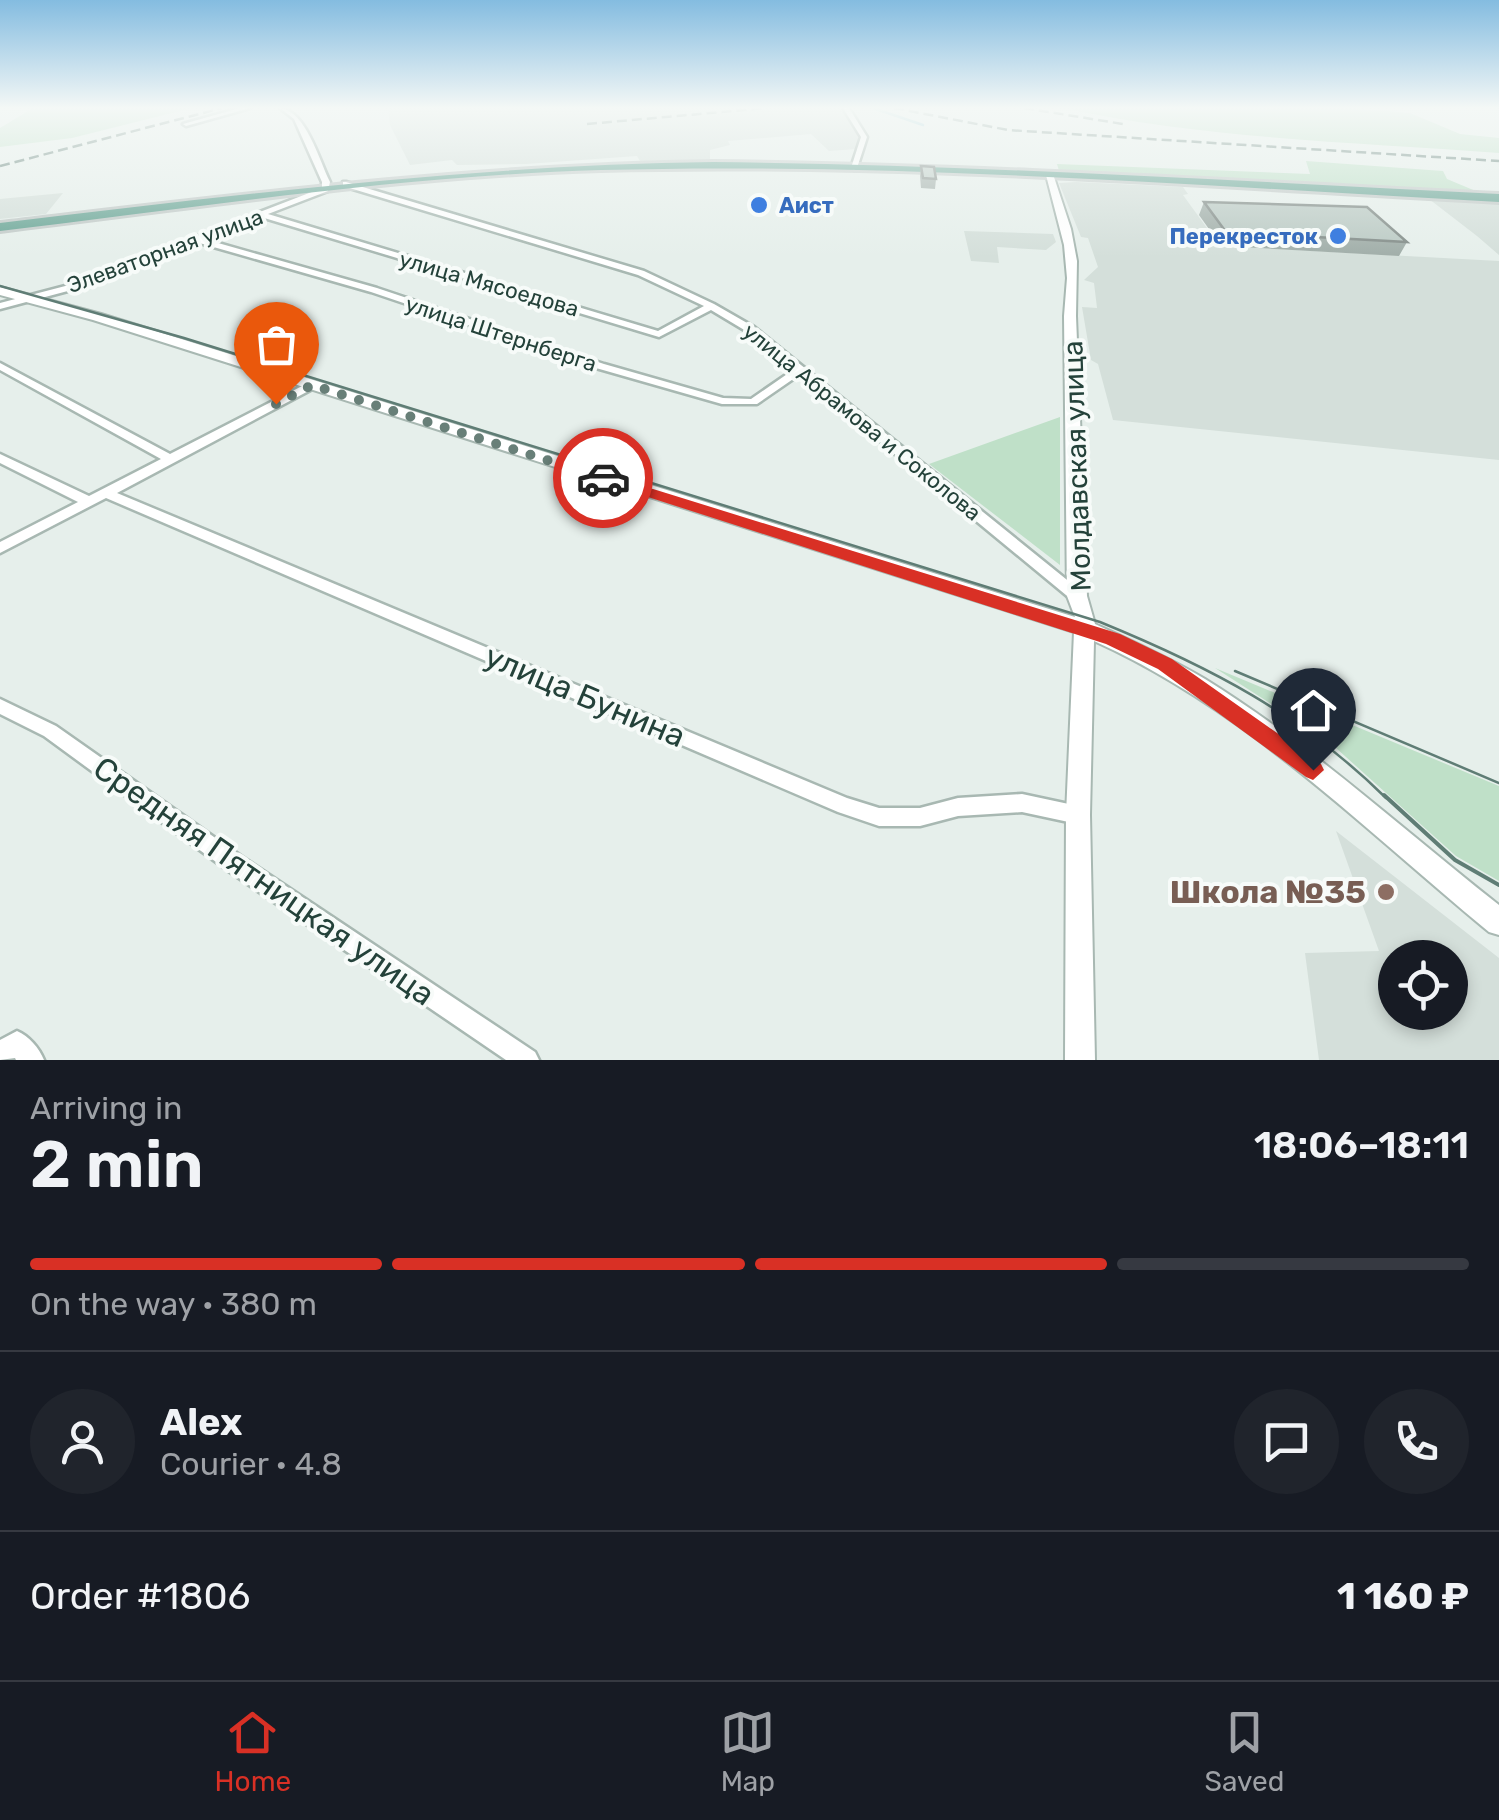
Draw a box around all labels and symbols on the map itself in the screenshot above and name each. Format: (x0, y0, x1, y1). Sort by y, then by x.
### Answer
place label: Аист (779, 192, 834, 219)
marker: Аист (748, 194, 770, 216)
street label: Элеваторная улица (63, 203, 267, 299)
place label: Перекресток (1169, 223, 1318, 250)
marker: Перекресток (1327, 225, 1349, 247)
street label: улица Мясоедова (396, 245, 582, 323)
street label: улица Штернберга (402, 290, 600, 378)
pin (234, 302, 319, 405)
street label: улица Абрамова и Соколова (737, 318, 987, 526)
street label: Молдавская улица (1056, 340, 1098, 592)
courier (553, 428, 653, 528)
street label: улица Бунина (479, 637, 691, 755)
pin (1271, 668, 1356, 771)
street label: Средняя Пятницкая улица (86, 749, 442, 1013)
place label: Школа №35 (1170, 873, 1366, 911)
marker: Школа №35 (1375, 881, 1397, 903)

